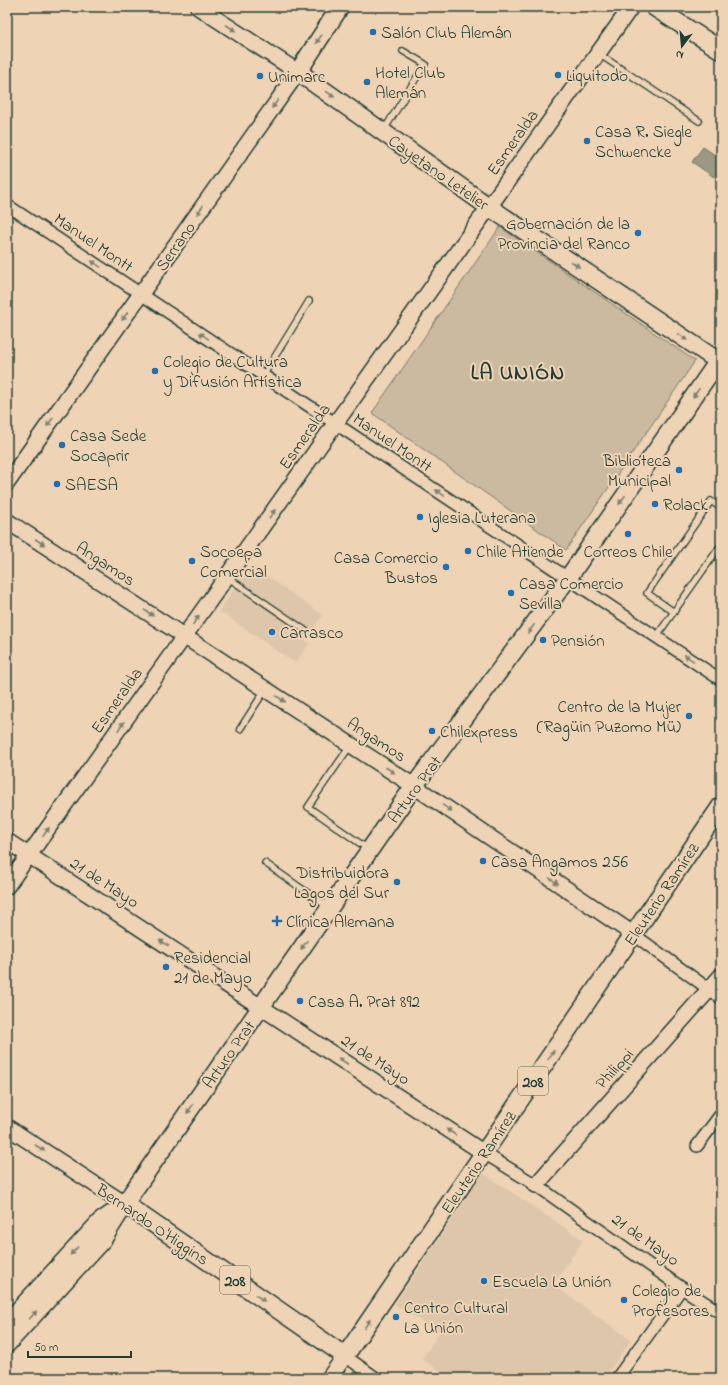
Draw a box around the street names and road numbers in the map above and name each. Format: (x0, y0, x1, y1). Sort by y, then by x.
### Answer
street label: Esmeralda (481, 105, 545, 181)
street label: Cayetano Letelier (382, 129, 494, 219)
street label: Manuel Montt (48, 207, 138, 279)
street label: Serrano (150, 217, 202, 277)
street label: Esmeralda (273, 399, 337, 475)
street label: Manuel Montt (347, 407, 437, 479)
street label: Angamos (69, 536, 140, 594)
street label: Esmeralda (85, 663, 149, 739)
street label: Angamos (340, 712, 411, 770)
street label: Arturo Prat (382, 751, 449, 829)
street label: Eleuterio Ramírez (618, 837, 707, 952)
street label: 21 de Mayo (64, 852, 144, 916)
street label: Arturo Prat (196, 1015, 262, 1094)
street label: 21 de Mayo (335, 1029, 415, 1093)
street label: Philippi (590, 1043, 640, 1095)
road number: 208 (518, 1067, 548, 1095)
street label: Eleuterio Ramírez (435, 1105, 524, 1220)
street label: Bernardo O'Higgins (89, 1178, 213, 1274)
street label: 21 de Mayo (606, 1208, 684, 1274)
road number: 208 (220, 1266, 250, 1294)

